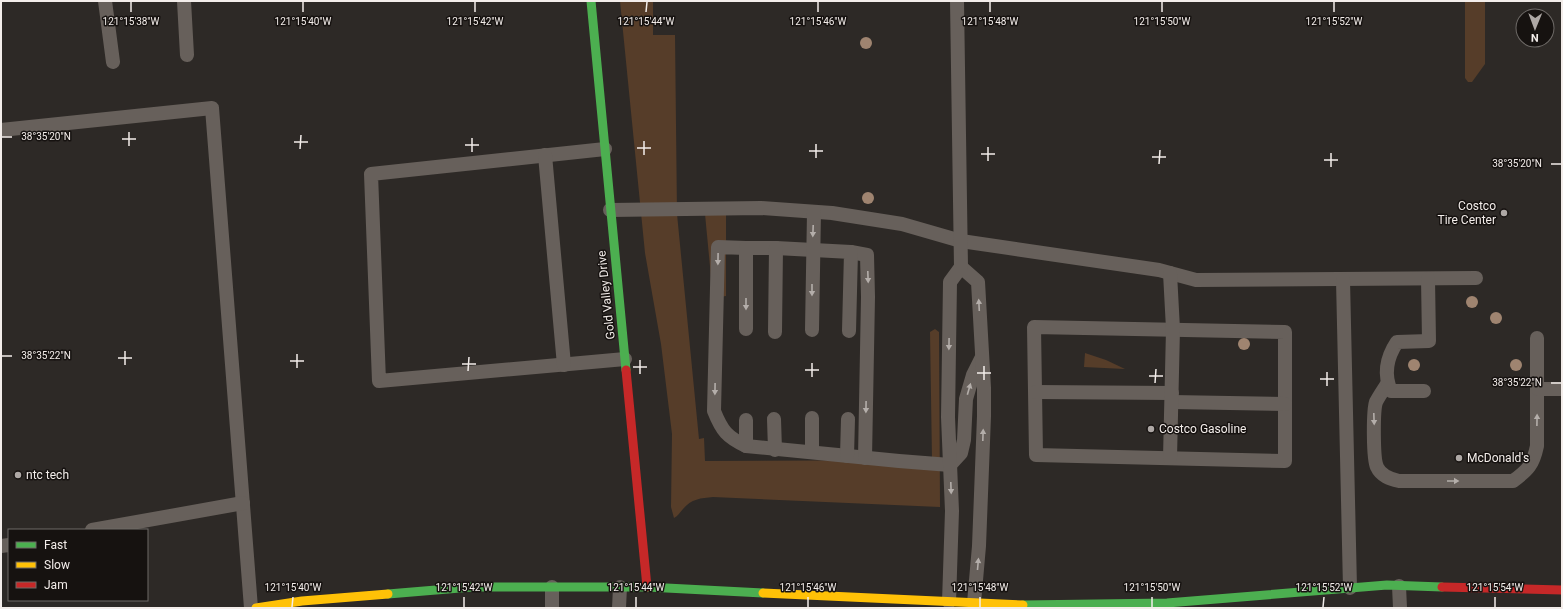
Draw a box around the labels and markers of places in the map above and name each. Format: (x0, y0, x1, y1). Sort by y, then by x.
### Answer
place label: Costco Tire Center (1437, 199, 1496, 227)
marker: Costco Tire Center (1499, 208, 1509, 218)
place label: Costco Gasoline (1159, 422, 1246, 436)
marker: Costco Gasoline (1146, 424, 1156, 434)
place label: McDonald's (1467, 451, 1529, 465)
marker: McDonald's (1454, 453, 1464, 463)
place label: ntc tech (26, 468, 69, 482)
marker: ntc tech (13, 470, 23, 480)

